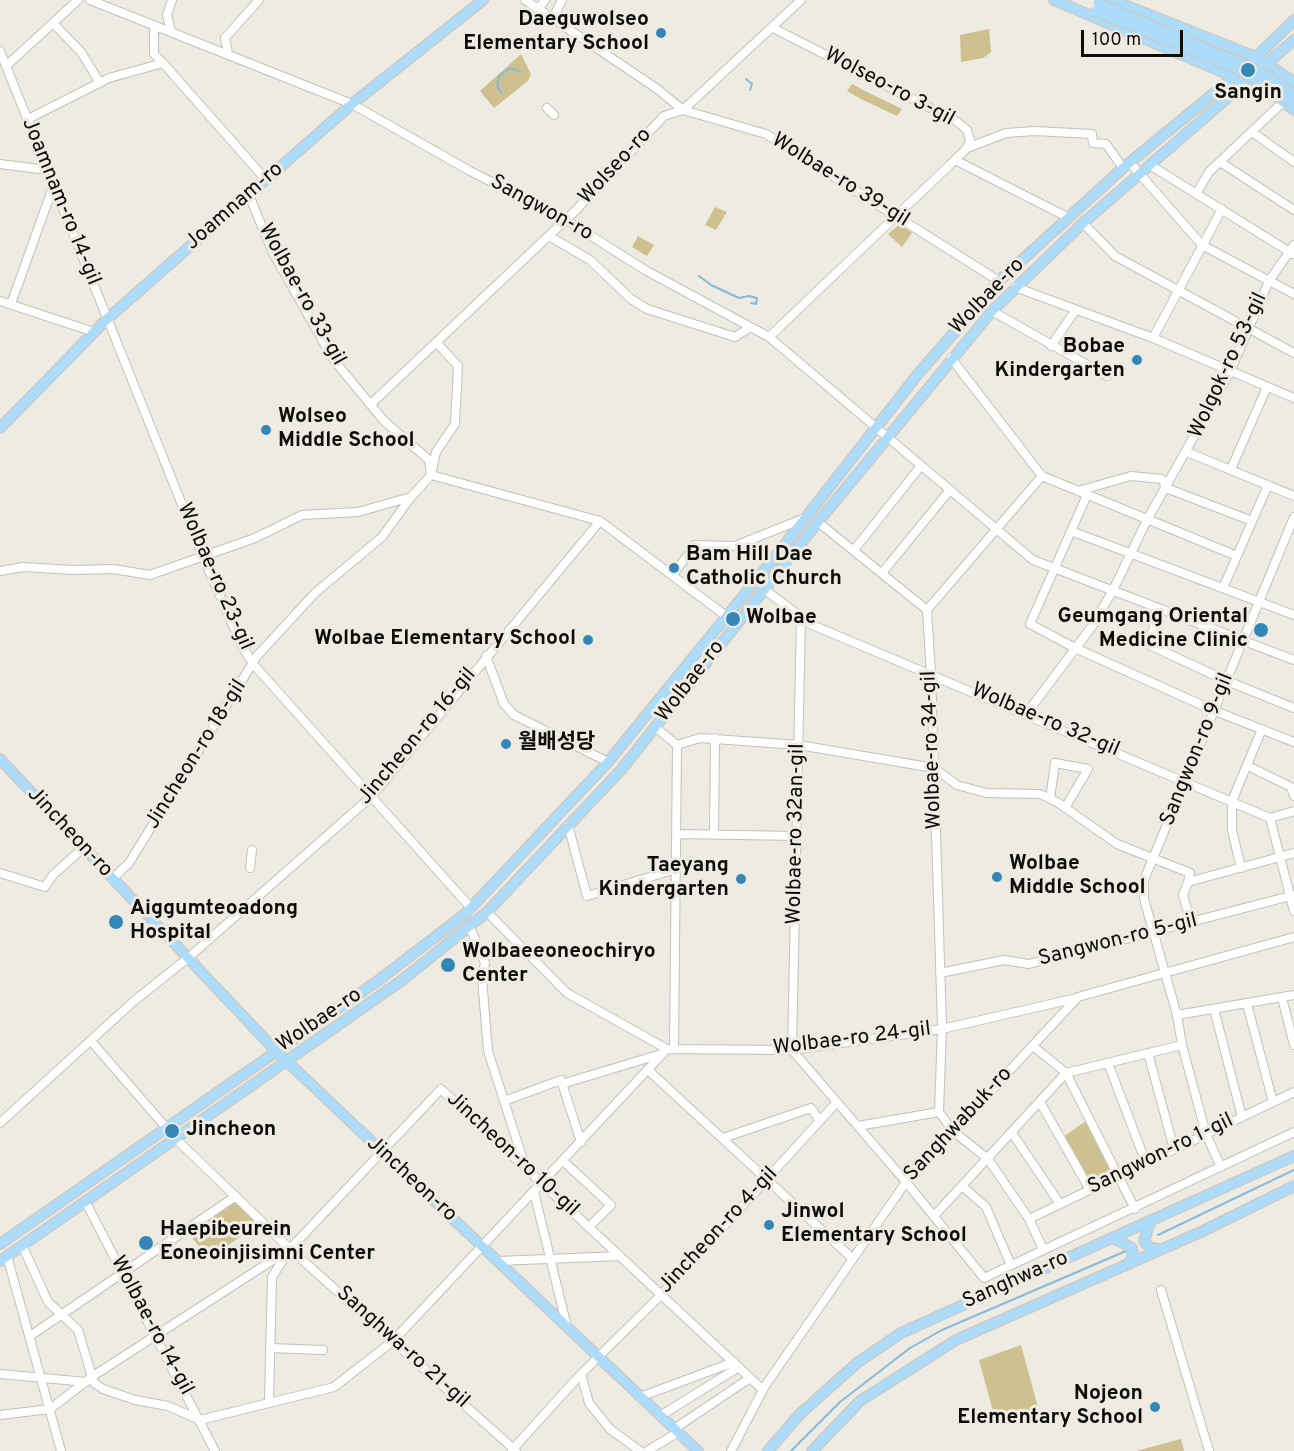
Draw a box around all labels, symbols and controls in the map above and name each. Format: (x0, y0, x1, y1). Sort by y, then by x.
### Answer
place label: Daeguwolseo Elementary School (463, 8, 649, 58)
scale bar (1084, 18, 1186, 56)
marker: Daeguwolseo Elementary School (654, 26, 668, 40)
text: 100 m (1092, 29, 1141, 52)
street label: Wolseo-ro 3-gil (820, 43, 958, 133)
marker: Sangin (1239, 61, 1257, 79)
place label: Sangin (1214, 81, 1282, 107)
street label: Joamnam-ro 14-gil (15, 115, 105, 289)
street label: Wolseo-ro (574, 124, 658, 210)
street label: Wolbae-ro 39-gil (766, 128, 914, 234)
street label: Joamnam-ro (181, 158, 289, 256)
street label: Sangwon-ro (485, 170, 597, 248)
street label: Wolbae-ro 33-gil (252, 220, 350, 370)
street label: Wolbae-ro (945, 253, 1031, 341)
street label: Wolgok-ro 53-gil (1184, 289, 1274, 443)
place label: Bobae Kindergarten (994, 335, 1125, 385)
marker: Bobae Kindergarten (1130, 353, 1144, 367)
place label: Wolseo Middle School (278, 405, 415, 455)
marker: Wolseo Middle School (259, 423, 273, 437)
street label: Wolbae-ro 23-gil (170, 499, 258, 655)
place label: Bam Hill Dae Catholic Church (686, 543, 842, 593)
marker: Bam Hill Dae Catholic Church (667, 561, 681, 575)
place label: Geumgang Oriental Medicine Clinic (1058, 605, 1248, 655)
place label: Wolbae (746, 606, 817, 632)
marker: Wolbae (724, 610, 742, 628)
marker: Geumgang Oriental Medicine Clinic (1252, 621, 1270, 639)
place label: Wolbae Elementary School (314, 627, 576, 653)
marker: Wolbae Elementary School (581, 633, 595, 647)
street label: Wolbae-ro (651, 636, 731, 728)
street label: Jincheon-ro 16-gil (353, 663, 483, 811)
street label: Wolbae-ro 34-gil (918, 670, 948, 830)
street label: Sangwon-ro 9-gil (1156, 670, 1240, 830)
street label: Jincheon-ro 18-gil (141, 676, 253, 834)
street label: Wolbae-ro 32-gil (967, 678, 1123, 764)
place label: 월배성당 (518, 731, 595, 757)
marker: 월배성당 (499, 737, 513, 751)
street label: Wolbae-ro 32an-gil (783, 743, 811, 925)
street label: Jincheon-ro (21, 783, 117, 883)
place label: Wolbae Middle School (1009, 852, 1146, 902)
place label: Taeyang Kindergarten (598, 854, 729, 904)
marker: Wolbae Middle School (990, 870, 1004, 884)
marker: Taeyang Kindergarten (734, 872, 748, 886)
place label: Aiggumteoadong Hospital (130, 897, 298, 947)
street label: Sangwon-ro 5-gil (1036, 909, 1200, 973)
marker: Aiggumteoadong Hospital (107, 913, 125, 931)
place label: Wolbaeeoneochiryo Center (462, 940, 656, 990)
marker: Wolbaeeoneochiryo Center (439, 956, 457, 974)
street label: Wolbae-ro (273, 983, 367, 1059)
street label: Wolbae-ro 24-gil (772, 1018, 932, 1062)
street label: Sanghwabuk-ro (900, 1063, 1018, 1187)
street label: Jincheon-ro 10-gil (441, 1087, 583, 1223)
street label: Sangwon-ro 1-gil (1084, 1109, 1238, 1201)
place label: Jincheon (186, 1118, 276, 1144)
marker: Jincheon (163, 1122, 181, 1140)
street label: Jincheon-ro (361, 1132, 461, 1228)
street label: Jincheon-ro 4-gil (654, 1163, 784, 1299)
place label: Jinwol Elementary School (781, 1200, 967, 1250)
place label: Haepibeurein Eoneoinjisimni Center (160, 1218, 375, 1268)
marker: Jinwol Elementary School (762, 1218, 776, 1232)
marker: Haepibeurein Eoneoinjisimni Center (137, 1234, 155, 1252)
street label: Sanghwa-ro (959, 1247, 1073, 1315)
street label: Wolbae-ro 14-gil (104, 1252, 198, 1400)
street label: Sanghwa-ro 21-gil (330, 1282, 474, 1414)
place label: Nojeon Elementary School (957, 1382, 1143, 1432)
marker: Nojeon Elementary School (1148, 1400, 1162, 1414)

